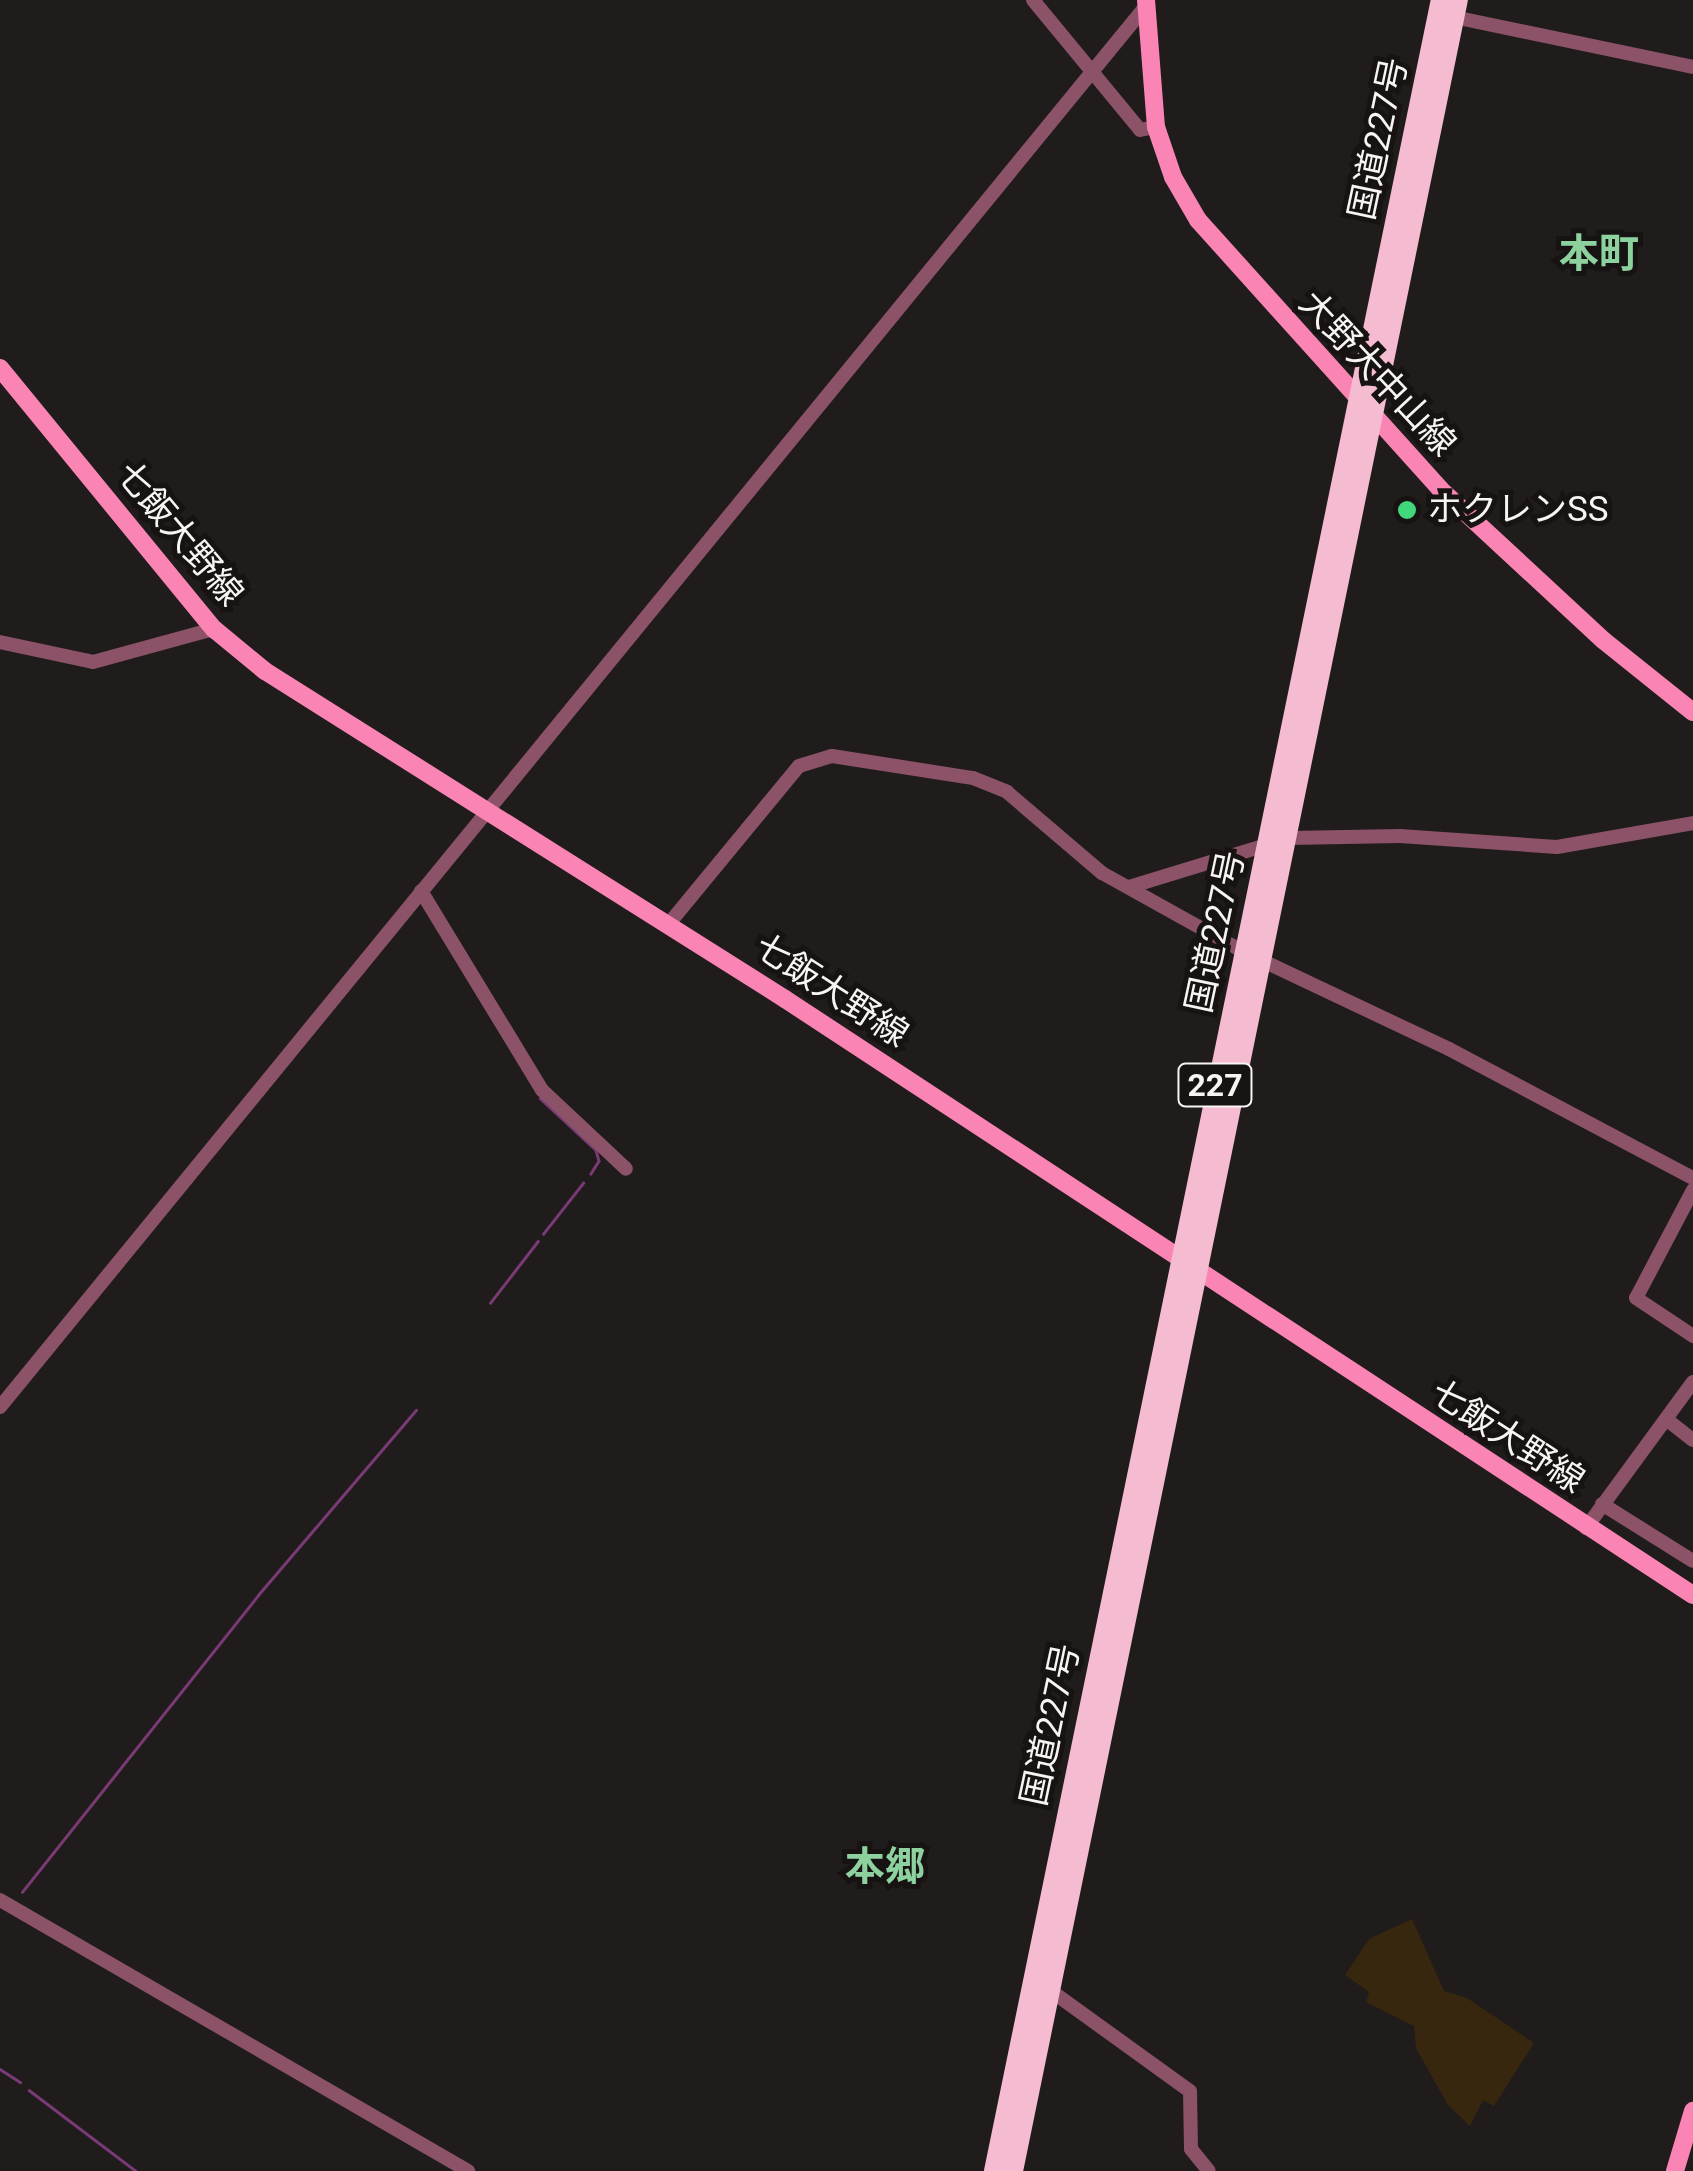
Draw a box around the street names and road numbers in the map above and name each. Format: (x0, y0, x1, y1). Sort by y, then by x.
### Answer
street label: 国道227号 (1341, 54, 1417, 224)
street label: 大野大中山線 (1290, 283, 1464, 465)
street label: 七飯大野線 (107, 453, 251, 615)
street label: 国道227号 (1178, 847, 1254, 1017)
street label: 七飯大野線 (746, 926, 916, 1056)
road number: 227 (1175, 1058, 1255, 1112)
street label: 七飯大野線 (1422, 1372, 1592, 1502)
street label: 国道227号 (1013, 1640, 1089, 1810)

